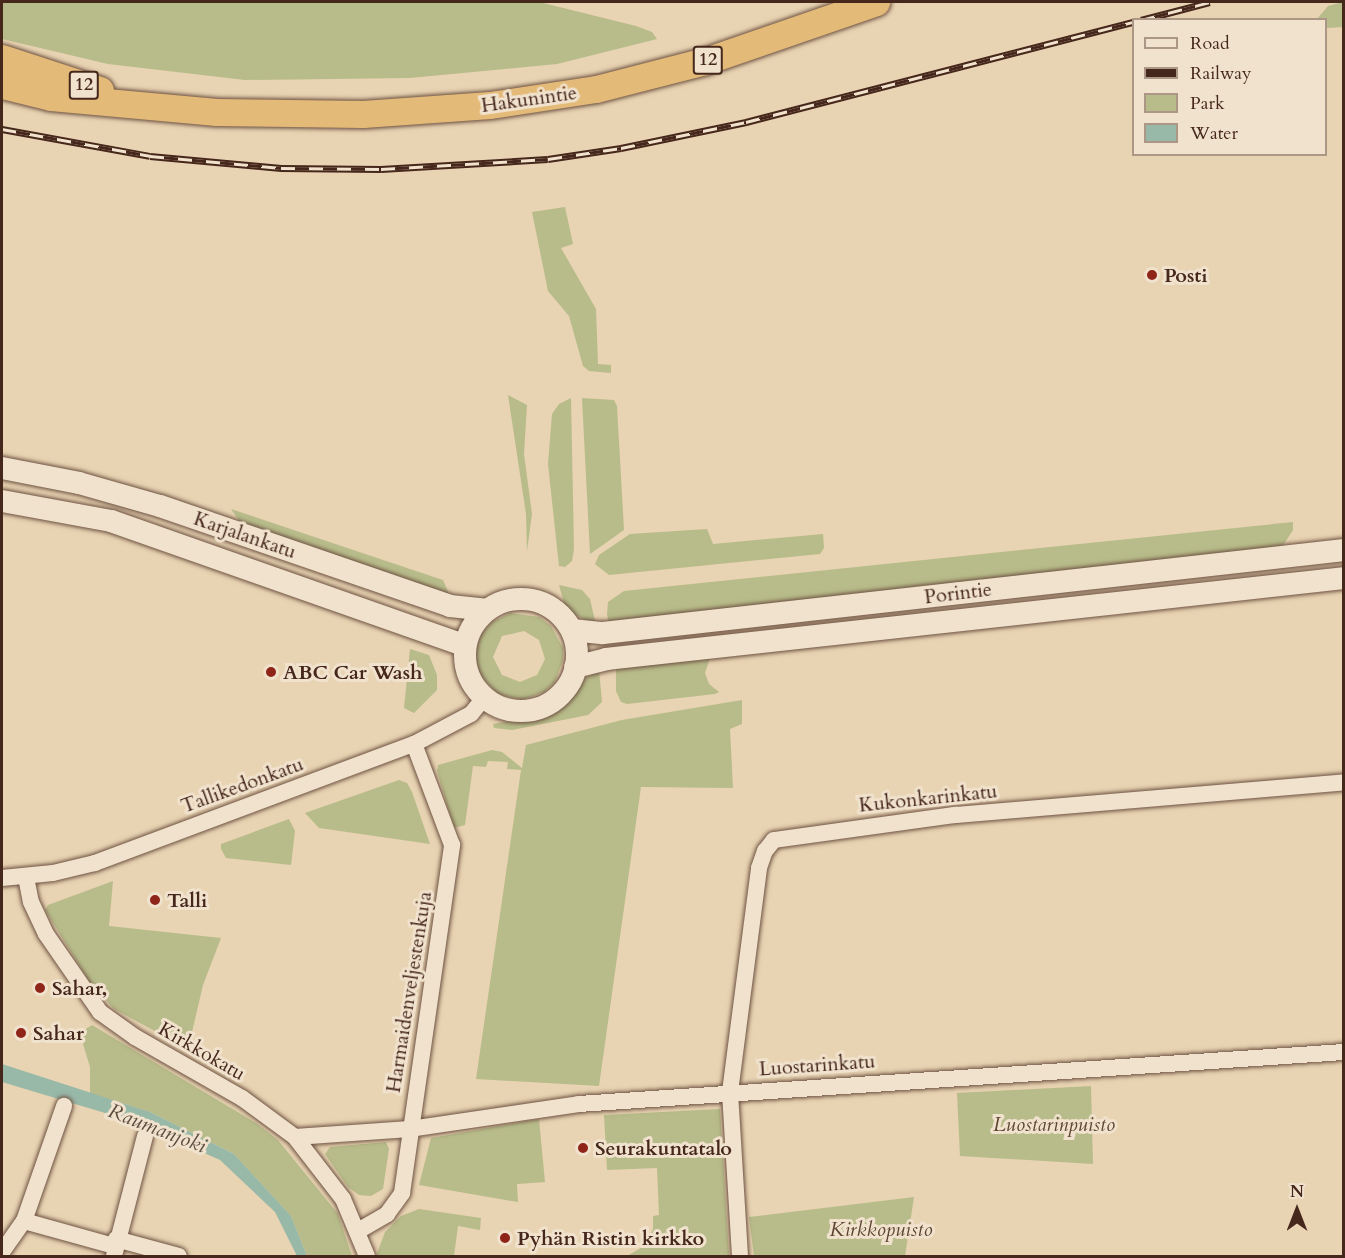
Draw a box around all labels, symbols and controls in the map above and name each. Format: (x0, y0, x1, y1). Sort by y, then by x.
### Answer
legend (1132, 18, 1327, 156)
text: Road (1190, 31, 1230, 56)
road number: 12 (692, 45, 724, 75)
text: Railway (1190, 61, 1252, 86)
road number: 12 (68, 70, 100, 100)
street label: Hakunintie (480, 80, 578, 118)
text: Park (1190, 91, 1225, 116)
text: Water (1190, 121, 1238, 146)
place label: Posti (1164, 263, 1208, 287)
marker: Posti (1145, 268, 1159, 282)
street label: Karjalankatu (191, 506, 299, 564)
street label: Porintie (923, 577, 993, 609)
place label: ABC Car Wash (283, 660, 423, 684)
marker: ABC Car Wash (264, 665, 278, 679)
street label: Tallikedonkatu (178, 752, 306, 818)
street label: Kukonkarinkatu (858, 779, 998, 817)
place label: Talli (167, 888, 207, 912)
street label: Harmaidenveljestenkuja (381, 890, 437, 1094)
marker: Talli (148, 893, 162, 907)
place label: Sahar, (52, 976, 107, 1000)
marker: Sahar, (33, 981, 47, 995)
street label: Kirkkokatu (154, 1016, 250, 1086)
place label: Sahar (33, 1021, 84, 1045)
marker: Sahar (14, 1026, 28, 1040)
street label: Luostarinkatu (758, 1049, 876, 1081)
water label: Raumanjoki (104, 1099, 210, 1159)
park label: Luostarinpuisto (993, 1112, 1115, 1136)
place label: Seurakuntatalo (595, 1136, 732, 1160)
marker: Seurakuntatalo (576, 1141, 590, 1155)
north arrow (1267, 1180, 1327, 1240)
text: N (1290, 1181, 1304, 1203)
park label: Kirkkopuisto (829, 1217, 933, 1241)
place label: Pyhän Ristin kirkko (517, 1226, 704, 1250)
marker: Pyhän Ristin kirkko (498, 1231, 512, 1245)

